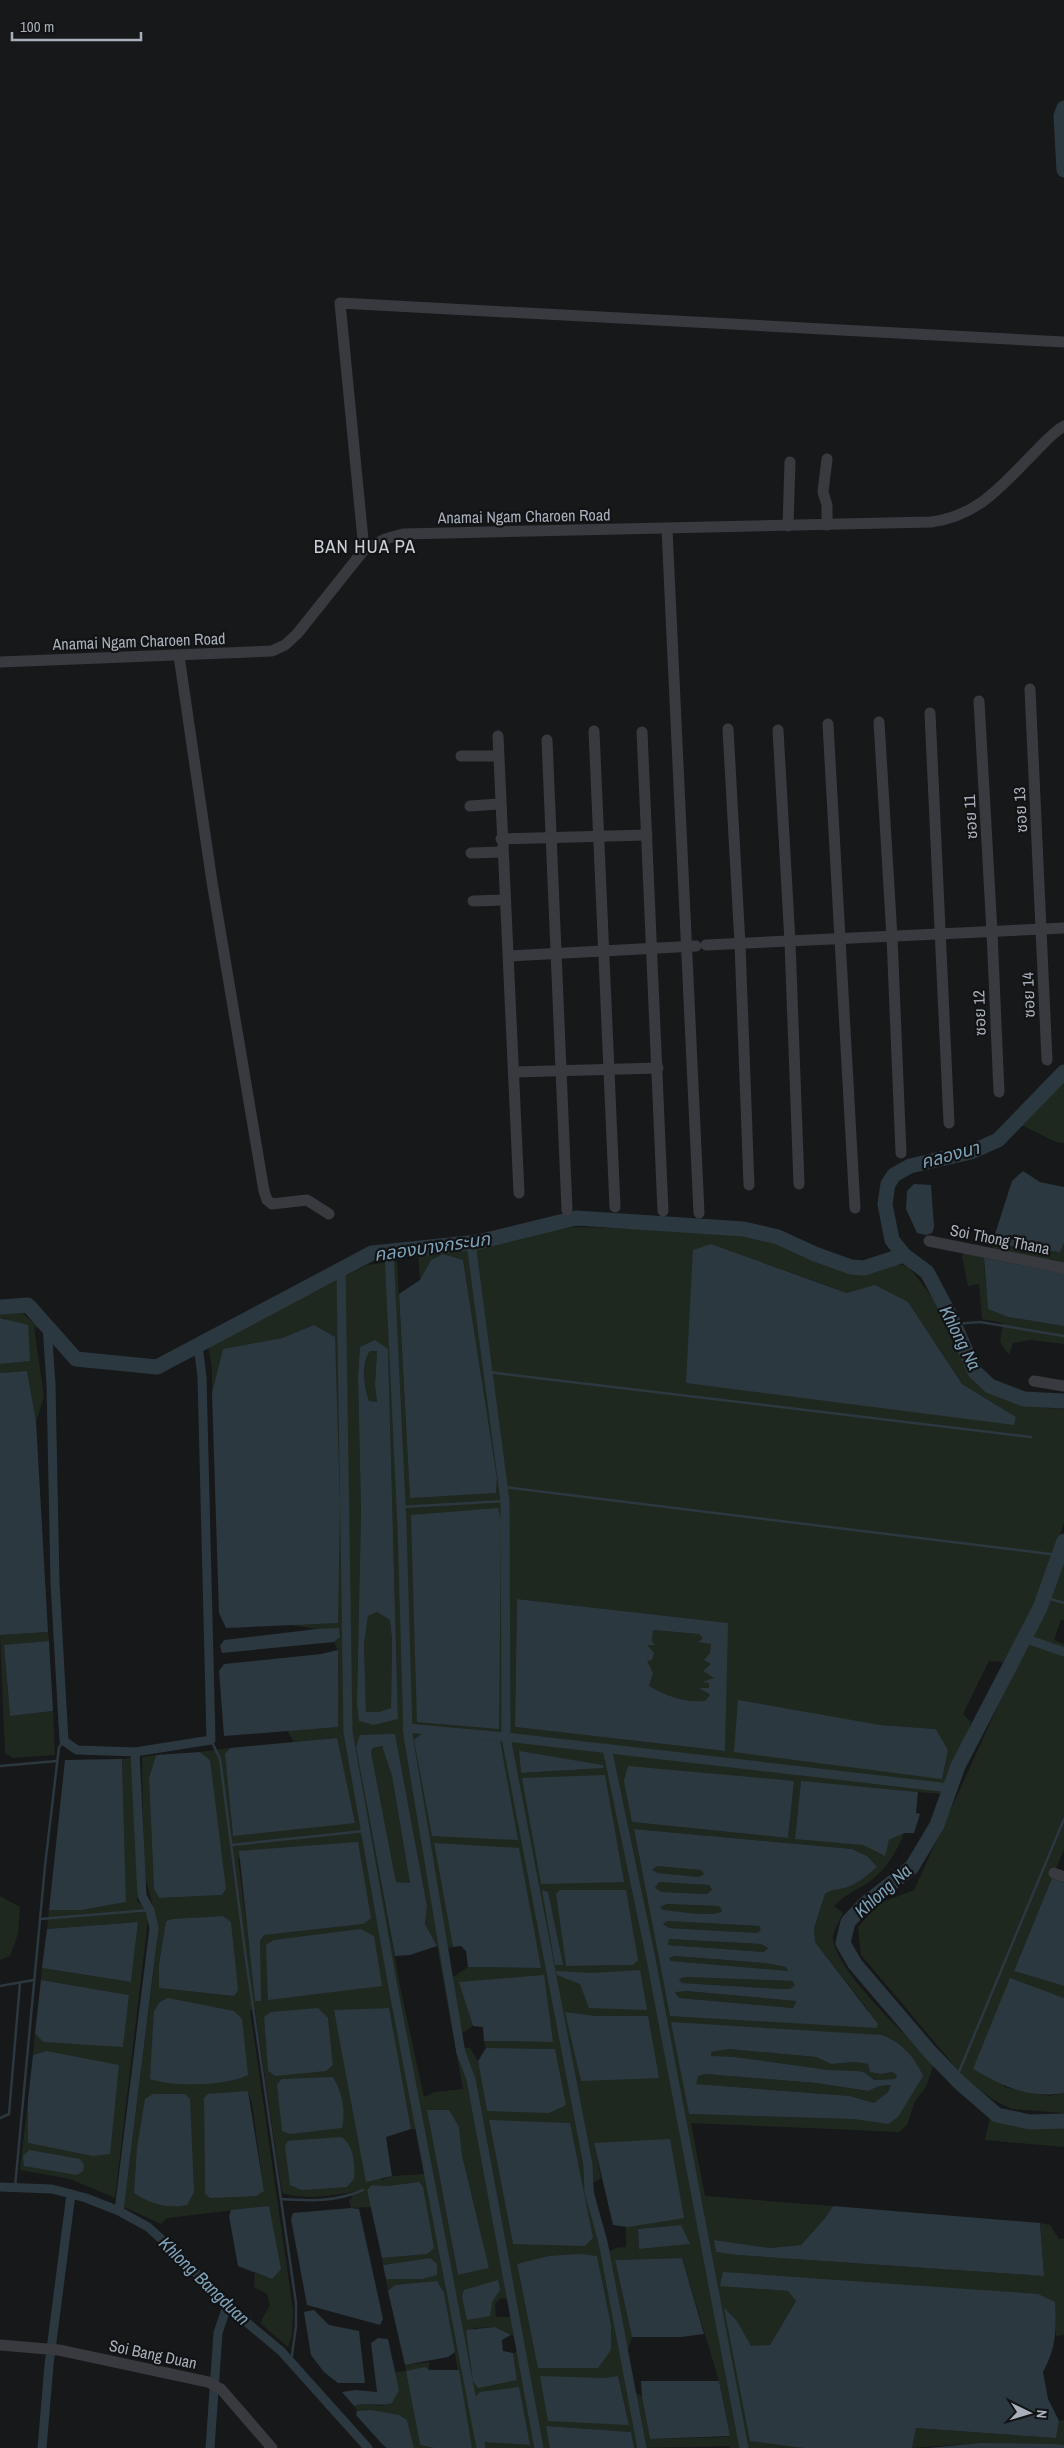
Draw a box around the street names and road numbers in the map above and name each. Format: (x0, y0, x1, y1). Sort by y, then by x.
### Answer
street label: Anamai Ngam Charoen Road (436, 503, 611, 529)
street label: Anamai Ngam Charoen Road (51, 627, 226, 655)
street label: ซอย 13 (1008, 787, 1032, 833)
street label: ซอย 11 (958, 793, 982, 840)
street label: ซอย 14 (1016, 972, 1040, 1018)
street label: ซอย 12 (967, 990, 991, 1036)
street label: Soi Thong Thana (948, 1219, 1052, 1260)
street label: Soi Bang Duan (107, 2334, 199, 2374)

